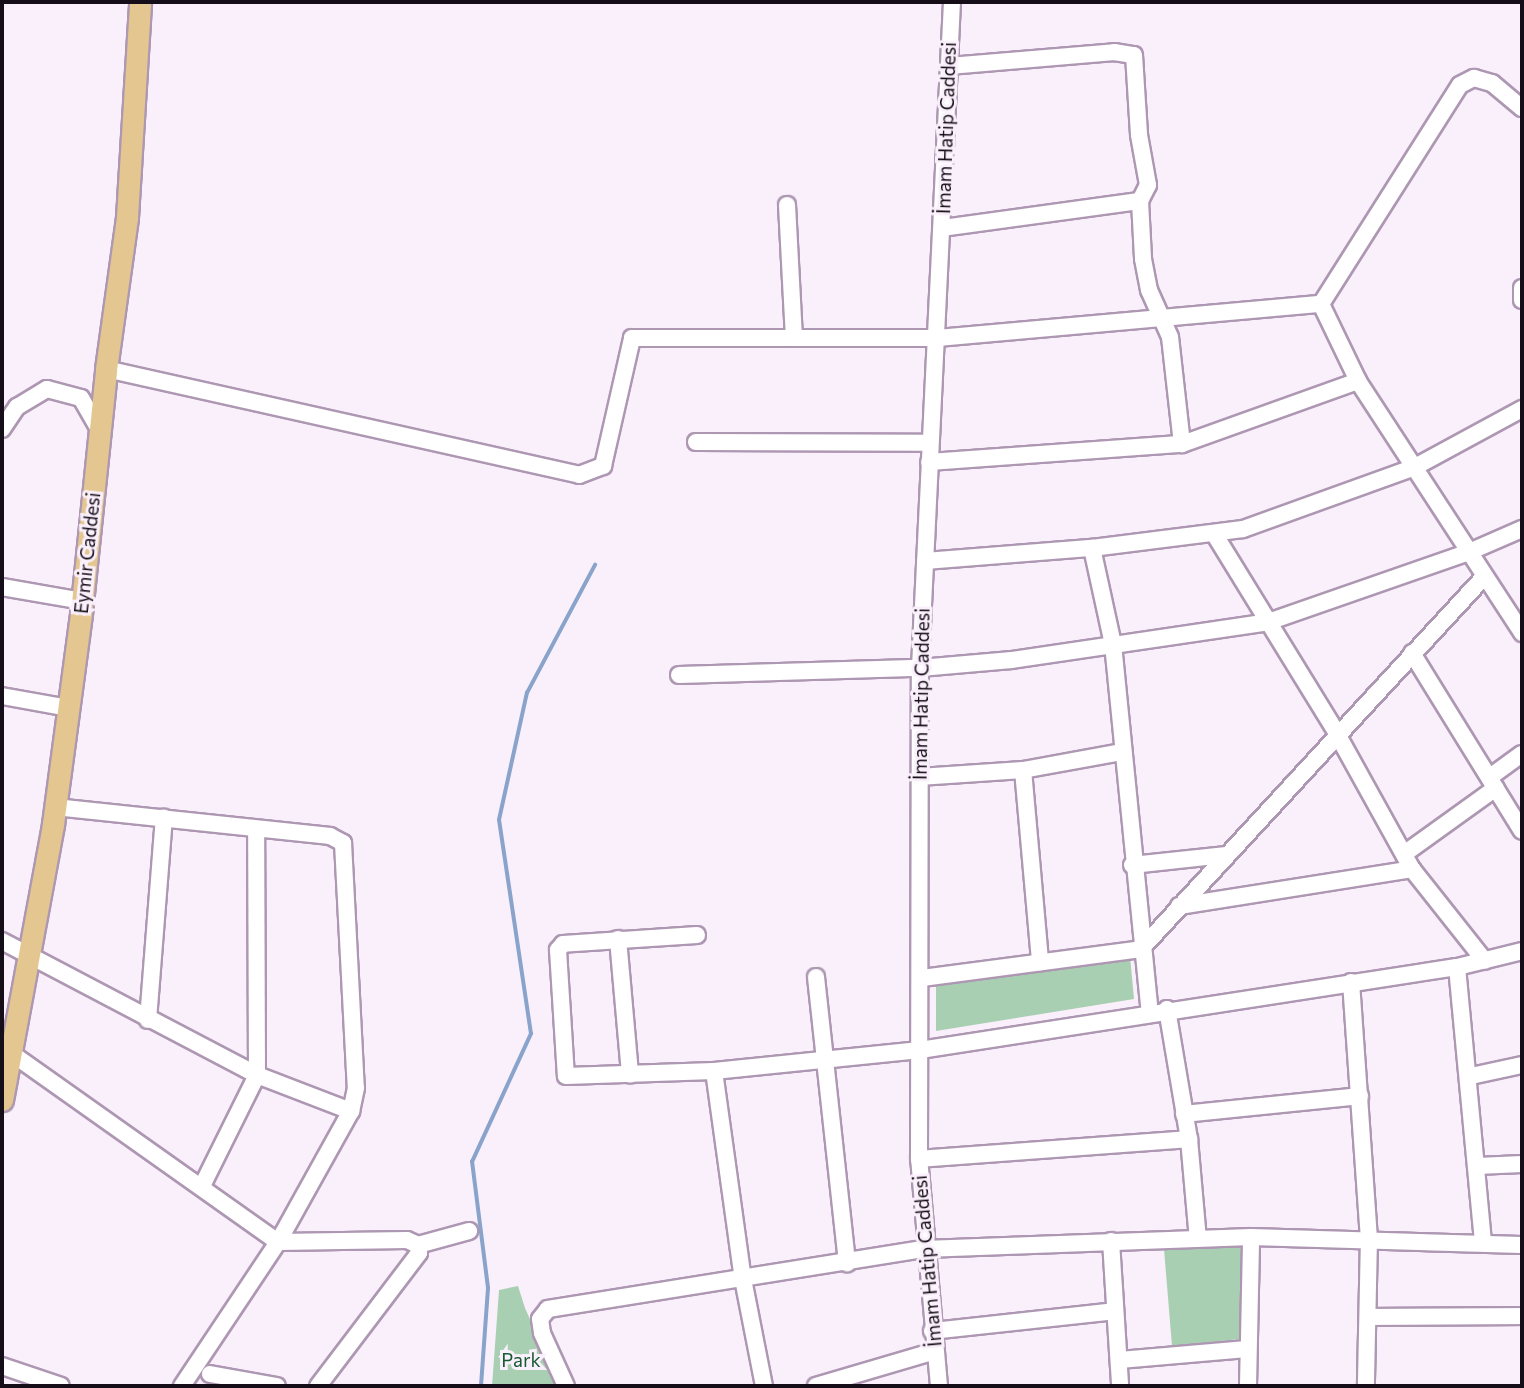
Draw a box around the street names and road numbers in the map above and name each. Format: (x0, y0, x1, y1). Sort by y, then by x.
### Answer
street label: İmam Hatip Caddesi (932, 42, 960, 214)
street label: Eymir Caddesi (69, 491, 105, 615)
street label: İmam Hatip Caddesi (908, 608, 934, 780)
street label: İmam Hatip Caddesi (908, 1174, 946, 1348)

